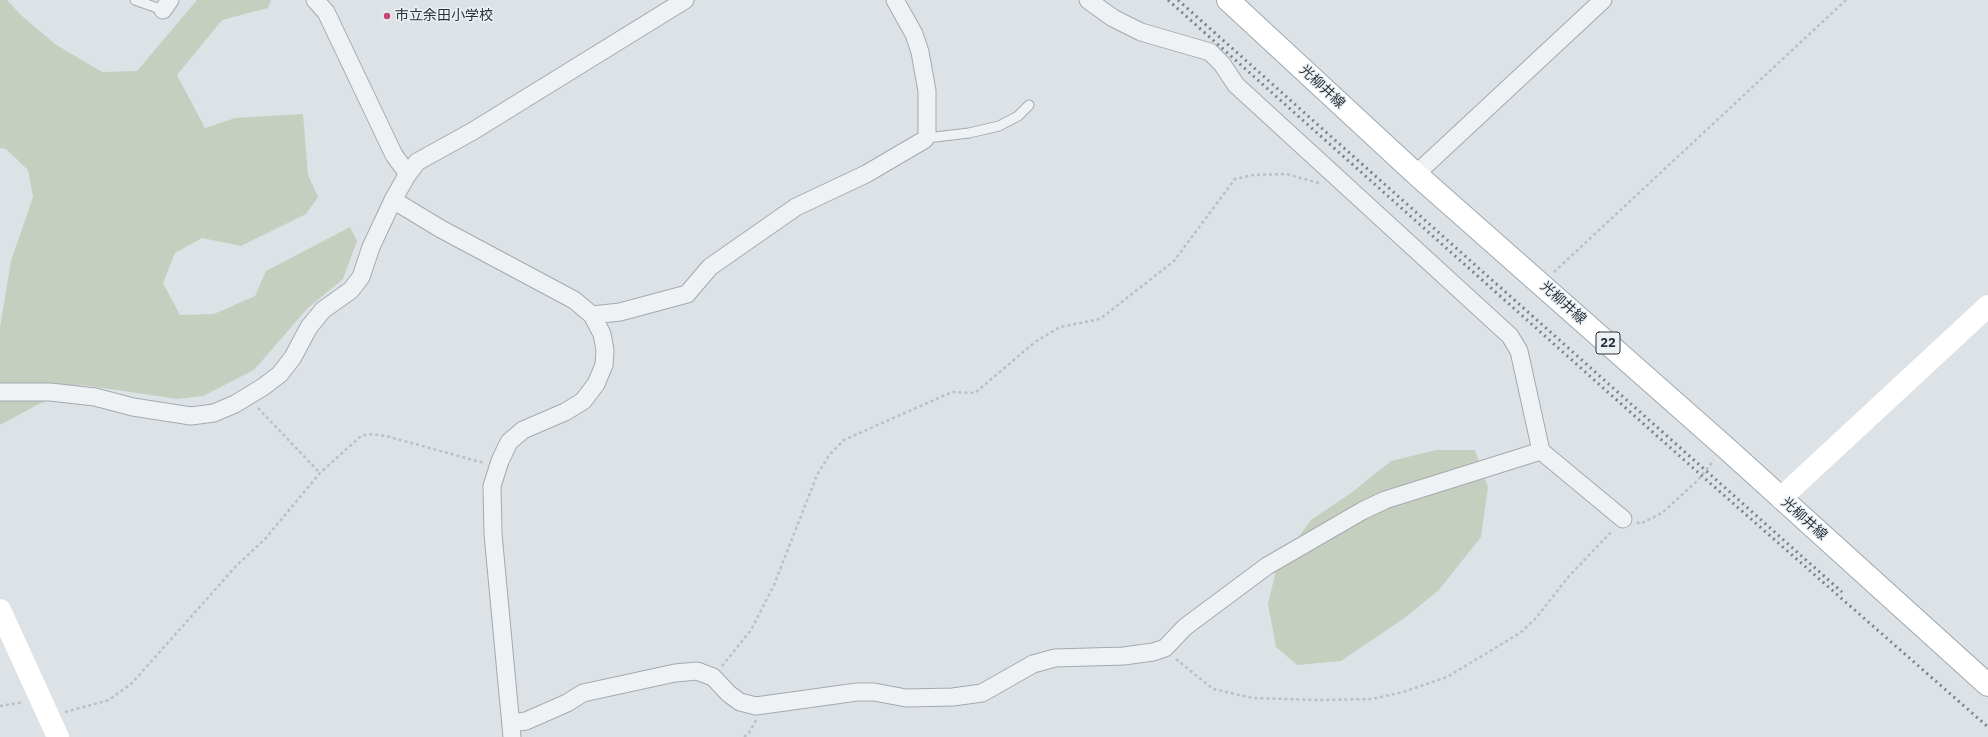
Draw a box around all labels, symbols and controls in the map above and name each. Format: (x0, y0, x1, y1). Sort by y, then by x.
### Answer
place label: 市立余田小学校 (395, 8, 493, 24)
marker: 市立余田小学校 (382, 11, 392, 21)
street label: 光柳井線 (1296, 62, 1348, 112)
street label: 光柳井線 (1537, 278, 1589, 328)
road number: 22 (1596, 332, 1620, 354)
street label: 光柳井線 (1778, 494, 1830, 544)

